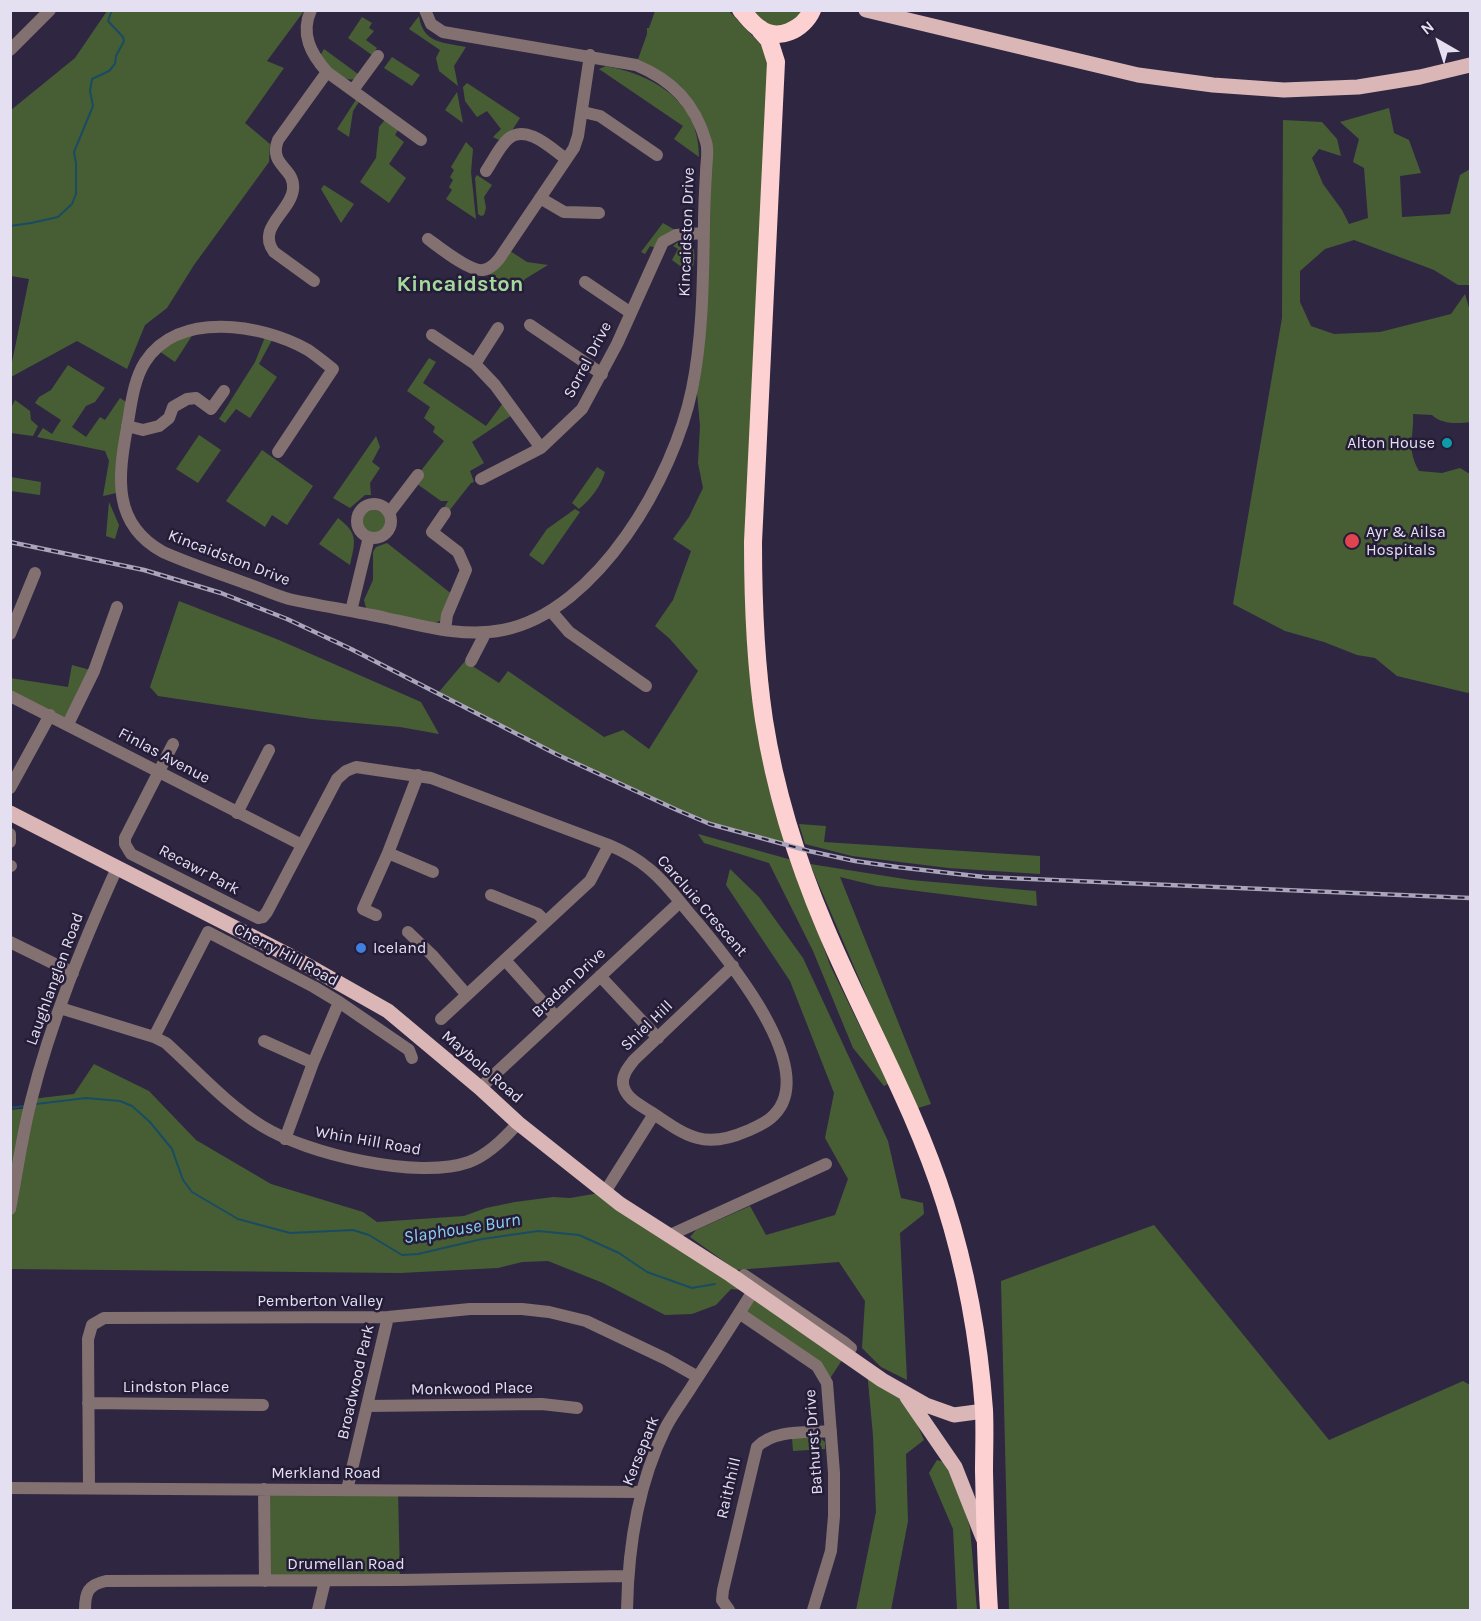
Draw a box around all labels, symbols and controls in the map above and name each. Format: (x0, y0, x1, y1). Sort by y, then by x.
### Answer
north arrow (1409, 12, 1469, 72)
text: N (1417, 17, 1438, 39)
street label: Kincaidston Drive (675, 167, 699, 297)
district label: Kincaidston (397, 272, 523, 298)
street label: Sorrel Drive (560, 318, 616, 402)
place label: Alton House (1347, 433, 1435, 453)
marker: Alton House (1440, 436, 1454, 450)
place label: Ayr & Ailsa Hospitals (1366, 522, 1446, 560)
street label: Kincaidston Drive (165, 526, 293, 590)
marker: Ayr & Ailsa Hospitals (1343, 532, 1361, 550)
street label: Finlas Avenue (115, 724, 213, 788)
street label: Recawr Park (155, 841, 243, 899)
street label: Carcluie Crescent (653, 851, 751, 961)
street label: Laughlanglen Road (22, 910, 88, 1048)
street label: Cherry Hill Road (230, 919, 342, 991)
place label: Iceland (373, 938, 426, 958)
marker: Iceland (354, 941, 368, 955)
street label: Bradan Drive (528, 944, 610, 1022)
street label: Shiel Hill (617, 997, 677, 1055)
street label: Maybole Road (437, 1027, 527, 1107)
street label: Whin Hill Road (314, 1122, 422, 1160)
water label: Slaphouse Burn (402, 1209, 522, 1249)
street label: Pemberton Valley (257, 1291, 383, 1311)
street label: Broadwood Park (333, 1323, 379, 1441)
street label: Lindston Place (123, 1377, 229, 1397)
street label: Monkwood Place (411, 1378, 533, 1400)
street label: Bathurst Drive (801, 1389, 827, 1495)
street label: Kersepark (618, 1413, 664, 1489)
street label: Raithhill (713, 1455, 745, 1521)
street label: Merkland Road (271, 1463, 381, 1483)
street label: Drumellan Road (287, 1554, 405, 1574)

